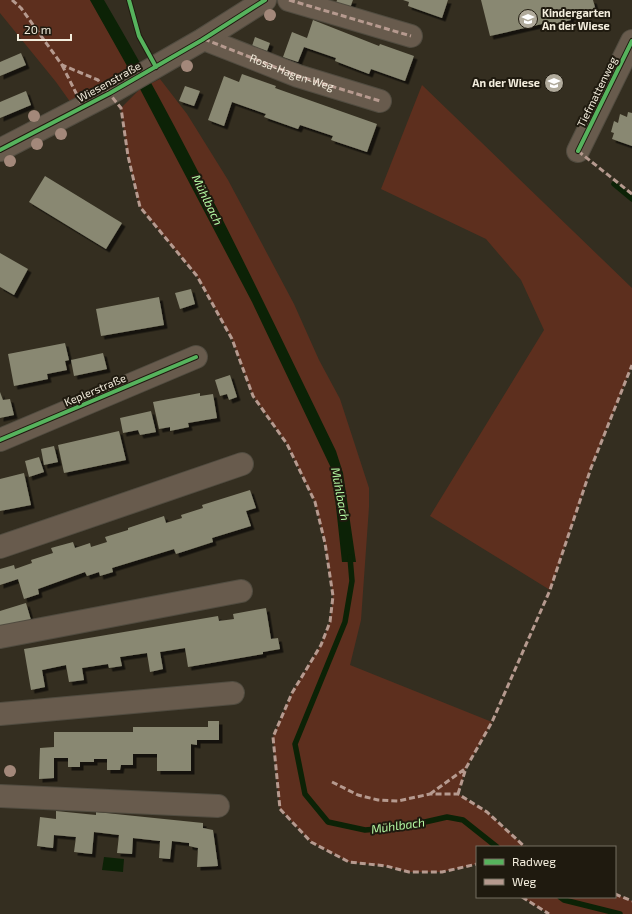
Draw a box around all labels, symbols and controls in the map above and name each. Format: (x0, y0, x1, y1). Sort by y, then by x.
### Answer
place label: Kindergarten An der Wiese (542, 6, 611, 32)
school or university icon: Kindergarten An der Wiese (517, 8, 539, 30)
scale bar (18, 16, 71, 42)
text: 20 m (24, 22, 51, 36)
street label: Rosa-Hagen-Weg (248, 51, 336, 93)
street label: Tiefmattenweg (574, 54, 619, 129)
street label: Wiesenstraße (75, 59, 143, 104)
school or university icon: An der Wiese (543, 72, 565, 94)
place label: An der Wiese (472, 76, 540, 89)
water label: Mühlbach (190, 172, 226, 227)
street label: Keplerstraße (62, 371, 128, 408)
water label: Mühlbach (329, 466, 353, 522)
water label: Mühlbach (370, 814, 426, 836)
legend (476, 846, 616, 898)
text: Radweg (512, 854, 556, 868)
text: Weg (512, 874, 537, 888)

